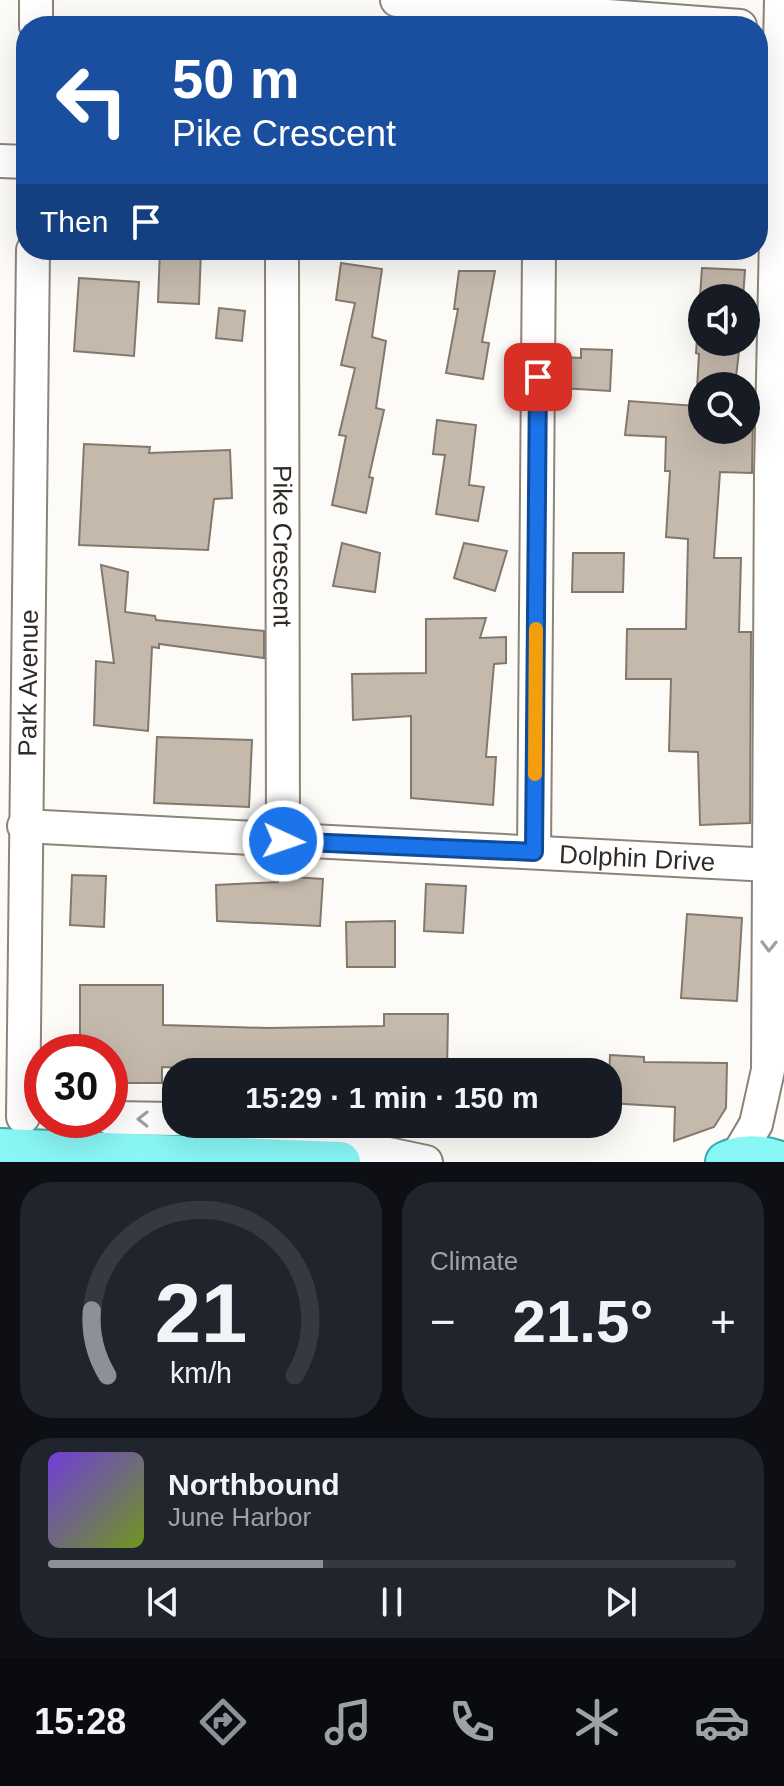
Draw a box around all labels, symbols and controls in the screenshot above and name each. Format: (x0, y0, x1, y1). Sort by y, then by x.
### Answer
text: 50 m (172, 47, 300, 110)
icon: left (40, 48, 144, 152)
text: Pike Crescent (172, 113, 396, 154)
icon: arrive (124, 200, 168, 244)
text: Then (40, 205, 108, 238)
map controls (688, 284, 760, 444)
button: sound (688, 284, 760, 356)
pin (504, 343, 572, 411)
icon: arrive (516, 355, 560, 399)
button: search (688, 372, 760, 444)
street label: Pike Crescent (267, 465, 298, 628)
street label: Park Avenue (12, 609, 44, 757)
position arrow (241, 799, 325, 883)
street label: Dolphin Drive (558, 839, 716, 877)
one-way arrow (761, 940, 778, 953)
speed limit sign: 30 (24, 1034, 128, 1138)
text: 15:29 · 1 min · 150 m (245, 1081, 539, 1114)
one-way arrow (136, 1110, 149, 1127)
text: Climate (430, 1246, 518, 1276)
text: 21 (155, 1267, 247, 1360)
text: 21.5° (513, 1288, 653, 1355)
text: − (430, 1297, 456, 1346)
text: + (710, 1297, 736, 1346)
text: km/h (170, 1357, 232, 1389)
text: Northbound (168, 1468, 340, 1501)
text: June Harbor (168, 1502, 311, 1532)
icon: previous (141, 1580, 185, 1624)
icon: pause (370, 1580, 414, 1624)
icon: next (599, 1580, 643, 1624)
icon: directions (195, 1694, 251, 1750)
icon: music (320, 1694, 376, 1750)
icon: phone (444, 1694, 500, 1750)
icon: climate (569, 1694, 625, 1750)
icon: car (694, 1694, 750, 1750)
text: 15:28 (34, 1701, 126, 1742)

